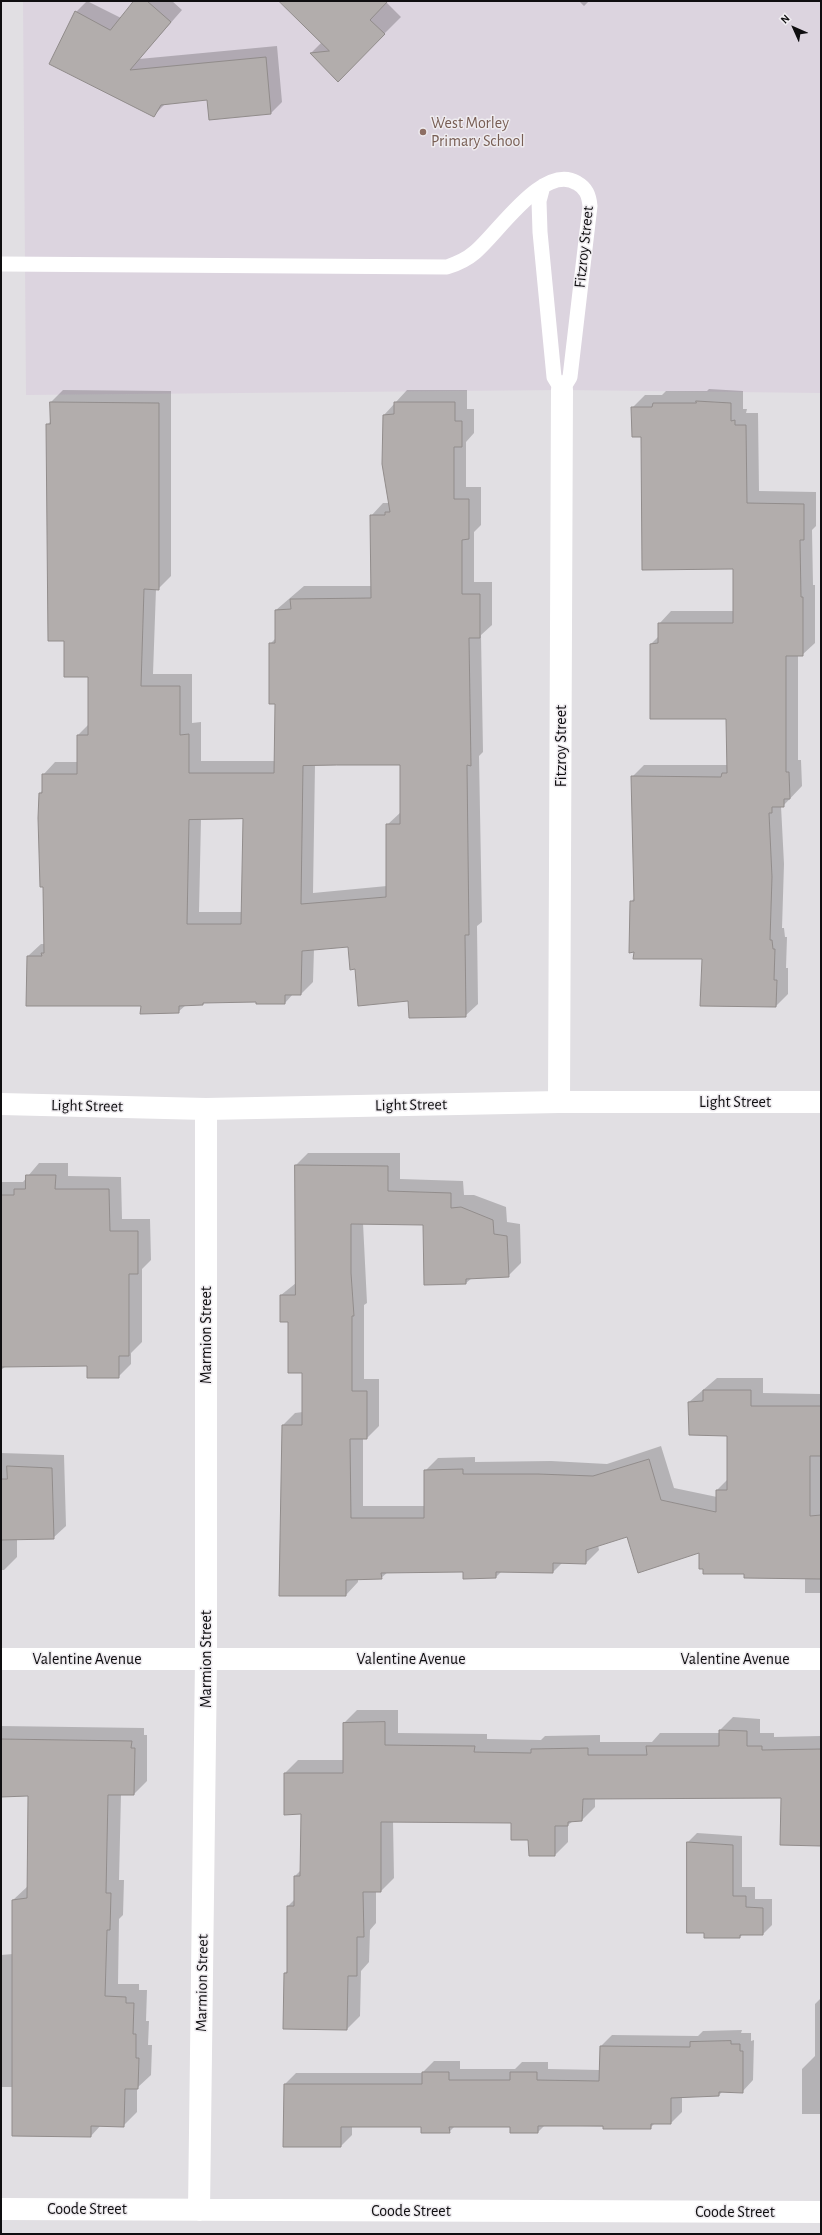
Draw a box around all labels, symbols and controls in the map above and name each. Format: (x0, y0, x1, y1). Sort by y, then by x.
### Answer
north arrow (774, 8, 814, 48)
text: N (779, 13, 792, 26)
place label: West Morley Primary School (431, 113, 524, 151)
marker: West Morley Primary School (418, 127, 428, 137)
street label: Fitzroy Street (570, 205, 598, 289)
street label: Fitzroy Street (551, 705, 571, 787)
street label: Light Street (699, 1092, 771, 1112)
street label: Light Street (375, 1095, 447, 1115)
street label: Light Street (51, 1096, 123, 1116)
street label: Marmion Street (196, 1286, 216, 1384)
street label: Marmion Street (196, 1610, 216, 1708)
street label: Valentine Avenue (32, 1649, 142, 1669)
street label: Valentine Avenue (356, 1649, 466, 1669)
street label: Valentine Avenue (680, 1649, 790, 1669)
street label: Marmion Street (192, 1934, 212, 2032)
street label: Coode Street (47, 2199, 127, 2219)
street label: Coode Street (371, 2201, 451, 2221)
street label: Coode Street (695, 2202, 775, 2222)

